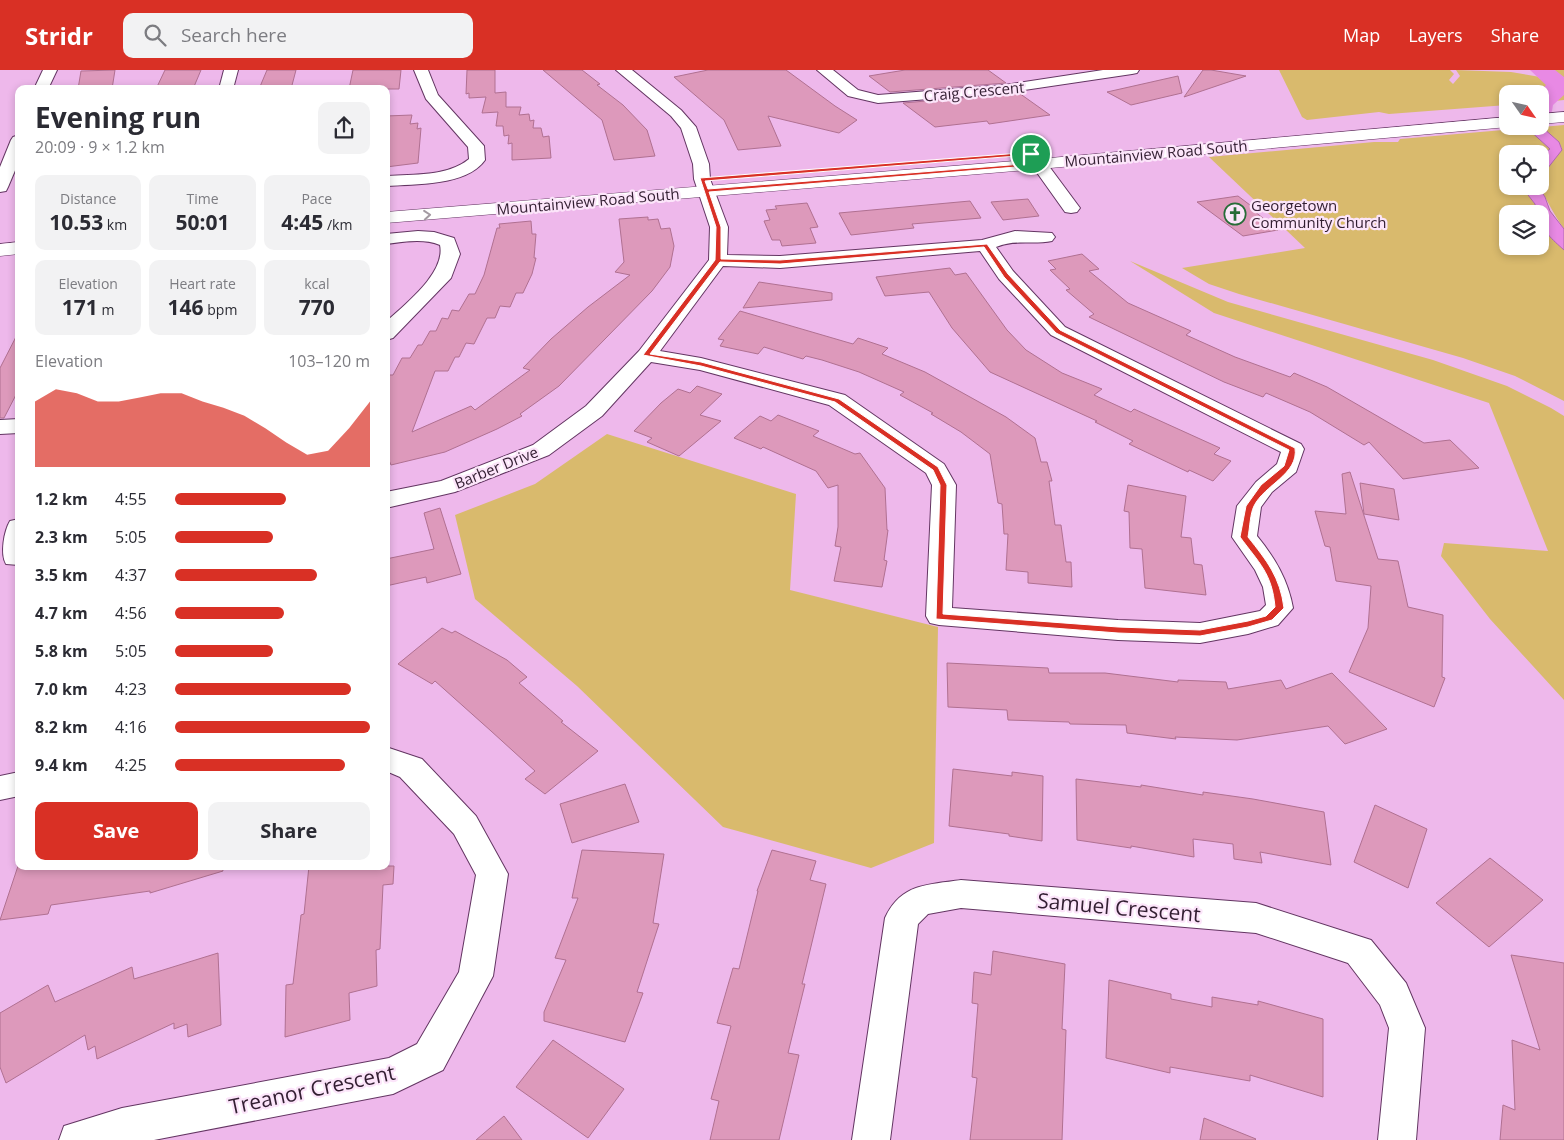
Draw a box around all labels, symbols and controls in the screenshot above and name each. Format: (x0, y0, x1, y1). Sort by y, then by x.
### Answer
search box (123, 13, 473, 58)
text: Stridr (25, 19, 93, 52)
icon: search (141, 21, 169, 49)
text: Search here (181, 22, 287, 48)
text: Map (1343, 23, 1380, 47)
text: Layers (1408, 23, 1463, 47)
text: Share (1491, 23, 1539, 47)
street label: Craig Crescent (923, 77, 1025, 105)
north arrow (1499, 85, 1549, 135)
map controls (1499, 85, 1549, 255)
text: Evening run (35, 98, 201, 136)
button: share (318, 102, 370, 154)
pin (1010, 133, 1052, 175)
street label: Mountainview Road South (1064, 135, 1248, 171)
text: 20:09 · 9 × 1.2 km (35, 136, 165, 158)
icon: arrive (1017, 140, 1045, 168)
button: locate (1499, 145, 1549, 195)
street label: Mountainview Road South (496, 183, 680, 219)
text: Distance (60, 189, 116, 208)
text: Time (186, 189, 219, 208)
text: Pace (301, 189, 332, 208)
place label: Georgetown Community Church (1251, 195, 1387, 232)
church icon: Georgetown Community Church (1223, 202, 1247, 226)
button: layers (1499, 205, 1549, 255)
text: 10.53 (49, 208, 103, 236)
text: 50:01 (175, 208, 230, 236)
text: 4:45 (281, 208, 323, 236)
one-way arrow (423, 210, 431, 221)
text: km (103, 215, 127, 234)
text: /km (323, 215, 352, 234)
text: Elevation (58, 274, 118, 293)
text: Heart rate (169, 274, 236, 293)
text: kcal (304, 274, 330, 293)
text: 171 (62, 293, 98, 321)
text: 146 (168, 293, 204, 321)
text: 770 (299, 293, 335, 321)
text: m (98, 300, 114, 319)
text: bpm (204, 300, 237, 319)
text: Elevation (35, 350, 103, 372)
text: 103–120 m (288, 350, 370, 372)
street label: Barber Drive (451, 441, 541, 493)
text: 1.2 km (35, 488, 88, 510)
text: 4:55 (115, 488, 147, 510)
text: 2.3 km (35, 526, 88, 548)
text: 5:05 (115, 526, 147, 548)
text: 3.5 km (35, 564, 88, 586)
text: 4:37 (115, 564, 147, 586)
text: 4.7 km (35, 602, 88, 624)
text: 4:56 (115, 602, 147, 624)
text: 5.8 km (35, 640, 88, 662)
text: 5:05 (115, 640, 147, 662)
text: 7.0 km (35, 678, 88, 700)
text: 4:23 (115, 678, 147, 700)
text: 8.2 km (35, 716, 88, 738)
text: 4:16 (115, 716, 147, 738)
text: 9.4 km (35, 754, 88, 776)
text: 4:25 (115, 754, 147, 776)
button: Save (35, 802, 198, 860)
button: Share (208, 802, 370, 860)
street label: Samuel Crescent (1036, 886, 1202, 928)
street label: Treanor Crescent (226, 1058, 398, 1120)

